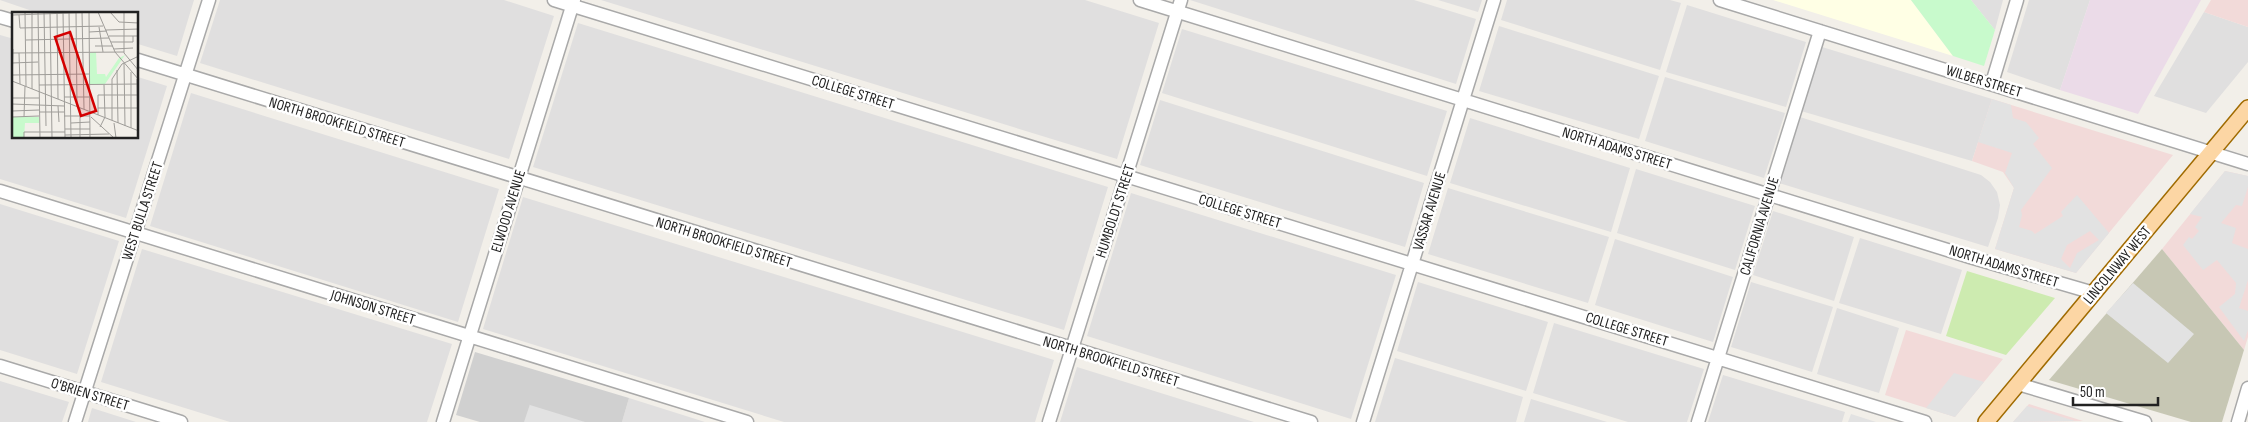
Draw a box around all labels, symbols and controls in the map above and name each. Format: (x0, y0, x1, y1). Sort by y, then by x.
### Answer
inset map (12, 12, 139, 139)
street label: WILBER STREET (1944, 61, 2024, 102)
street label: COLLEGE STREET (809, 71, 897, 114)
street label: NORTH BROOKFIELD STREET (267, 93, 407, 152)
street label: NORTH ADAMS STREET (1560, 123, 1674, 174)
street label: WEST BULLA STREET (118, 159, 167, 263)
street label: HUMBOLDT STREET (1091, 162, 1139, 260)
street label: ELWOOD AVENUE (487, 167, 530, 255)
street label: VASSAR AVENUE (1409, 170, 1450, 253)
street label: CALIFORNIA AVENUE (1735, 175, 1783, 278)
street label: COLLEGE STREET (1196, 190, 1284, 233)
street label: NORTH BROOKFIELD STREET (654, 213, 794, 272)
street label: LINCOLNWAY WEST (2079, 222, 2156, 308)
street label: NORTH ADAMS STREET (1947, 241, 2061, 292)
street label: JOHNSON STREET (327, 285, 417, 329)
street label: COLLEGE STREET (1583, 308, 1671, 351)
street label: NORTH BROOKFIELD STREET (1041, 332, 1181, 391)
street label: O'BRIEN STREET (49, 374, 131, 415)
scale bar (2073, 374, 2158, 406)
text: 50 m (2080, 383, 2105, 402)

